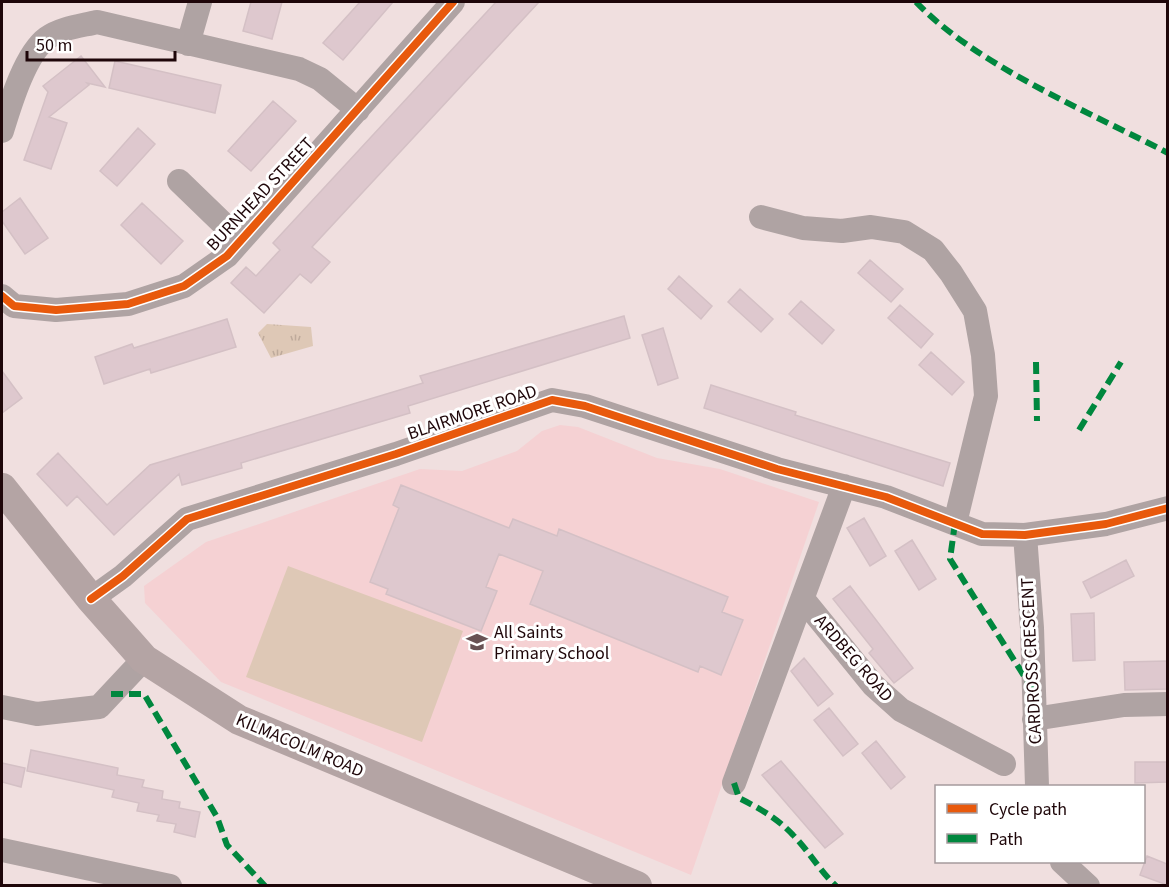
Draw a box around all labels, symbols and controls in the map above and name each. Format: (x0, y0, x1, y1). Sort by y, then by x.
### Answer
scale bar (27, 24, 176, 62)
text: 50 m (36, 33, 72, 58)
street label: BURNHEAD STREET (201, 132, 320, 257)
street label: BLAIRMORE ROAD (404, 379, 540, 446)
street label: CARDROSS CRESCENT (1015, 577, 1048, 745)
street label: ARDBEG ROAD (809, 609, 899, 708)
place label: All Saints Primary School (494, 620, 609, 666)
school or university icon: All Saints Primary School (465, 630, 489, 654)
street label: KILMACOLM ROAD (232, 707, 368, 784)
legend (935, 785, 1145, 863)
text: Cycle path (989, 797, 1067, 822)
text: Path (989, 827, 1023, 852)

